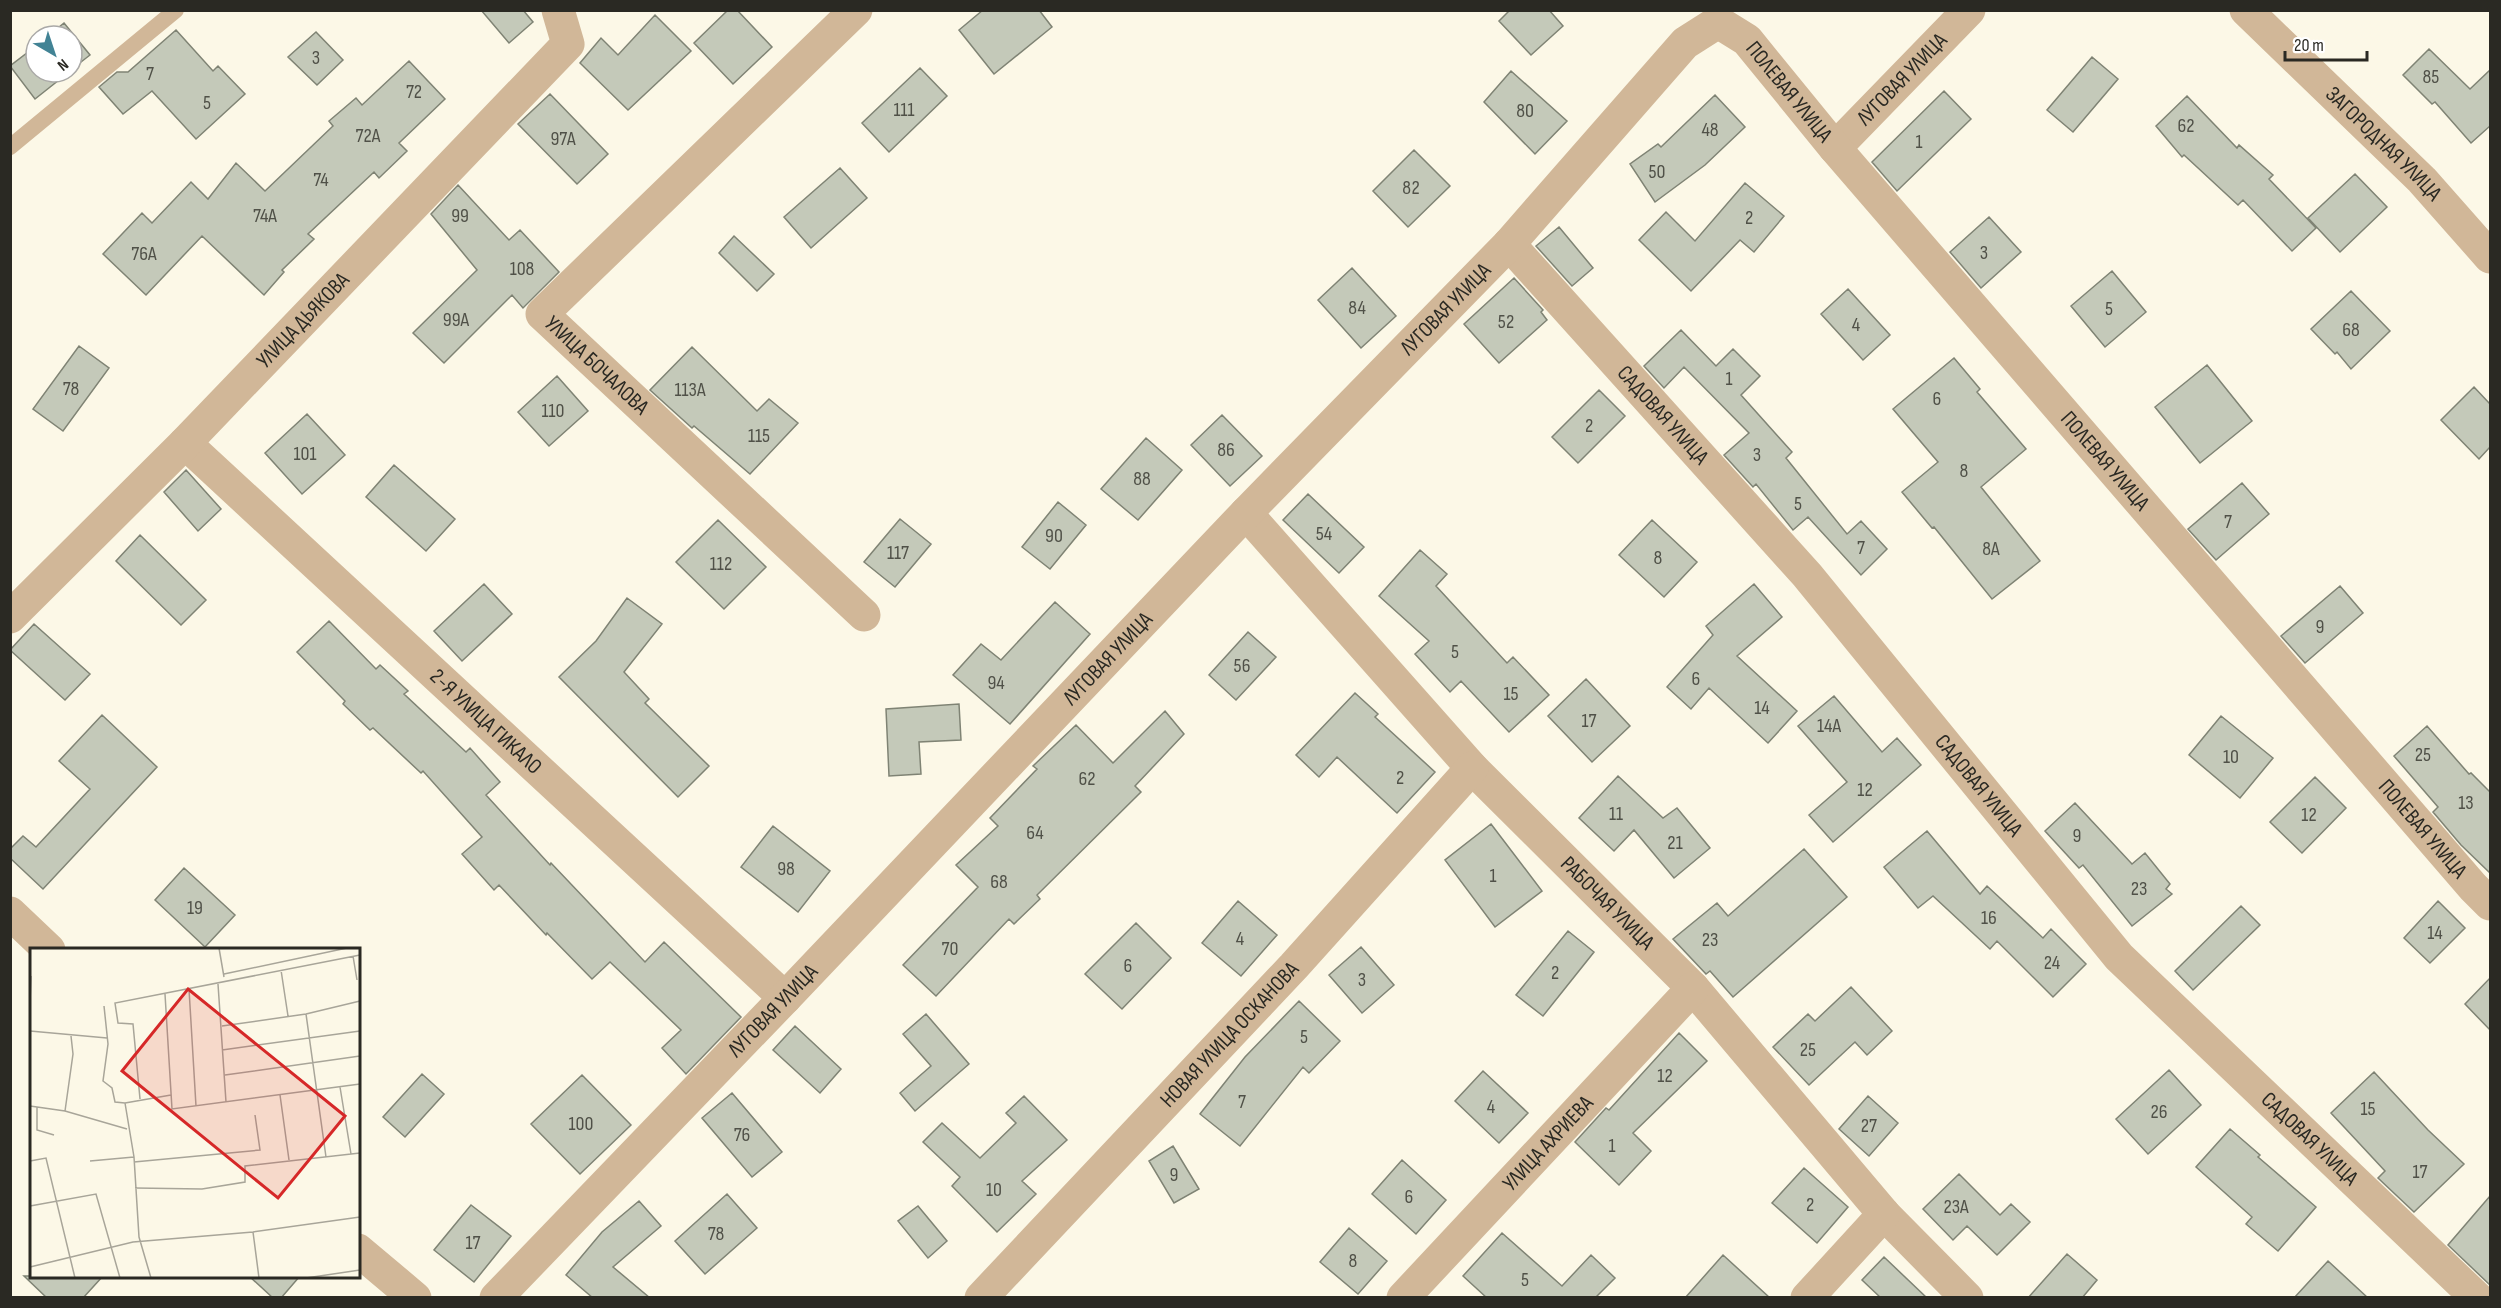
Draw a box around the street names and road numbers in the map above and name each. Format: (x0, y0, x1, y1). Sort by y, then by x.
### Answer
street label: ЛУГОВАЯ УЛИЦА (1850, 27, 1953, 132)
street label: ПОЛЕВАЯ УЛИЦА (1740, 36, 1839, 148)
street label: ЗАГОРОДНАЯ УЛИЦА (2320, 81, 2448, 207)
street label: ЛУГОВАЯ УЛИЦА (1394, 257, 1497, 361)
street label: УЛИЦА ДЬЯКОВА (251, 266, 355, 374)
street label: УЛИЦА БОЧАЛОВА (539, 310, 655, 421)
street label: САДОВАЯ УЛИЦА (1611, 360, 1715, 471)
street label: ПОЛЕВАЯ УЛИЦА (2055, 406, 2156, 517)
street label: ЛУГОВАЯ УЛИЦА (1056, 606, 1159, 711)
street label: 2-Я УЛИЦА ГИКАЛО (424, 663, 548, 780)
street label: САДОВАЯ УЛИЦА (1929, 729, 2029, 842)
street label: ПОЛЕВАЯ УЛИЦА (2372, 774, 2473, 884)
street label: РАБОЧАЯ УЛИЦА (1555, 850, 1661, 956)
street label: НОВАЯ УЛИЦА ОСКАНОВА (1154, 956, 1305, 1113)
street label: ЛУГОВАЯ УЛИЦА (721, 958, 824, 1063)
street label: САДОВАЯ УЛИЦА (2255, 1086, 2364, 1192)
street label: УЛИЦА АХРИЕВА (1497, 1089, 1599, 1196)

